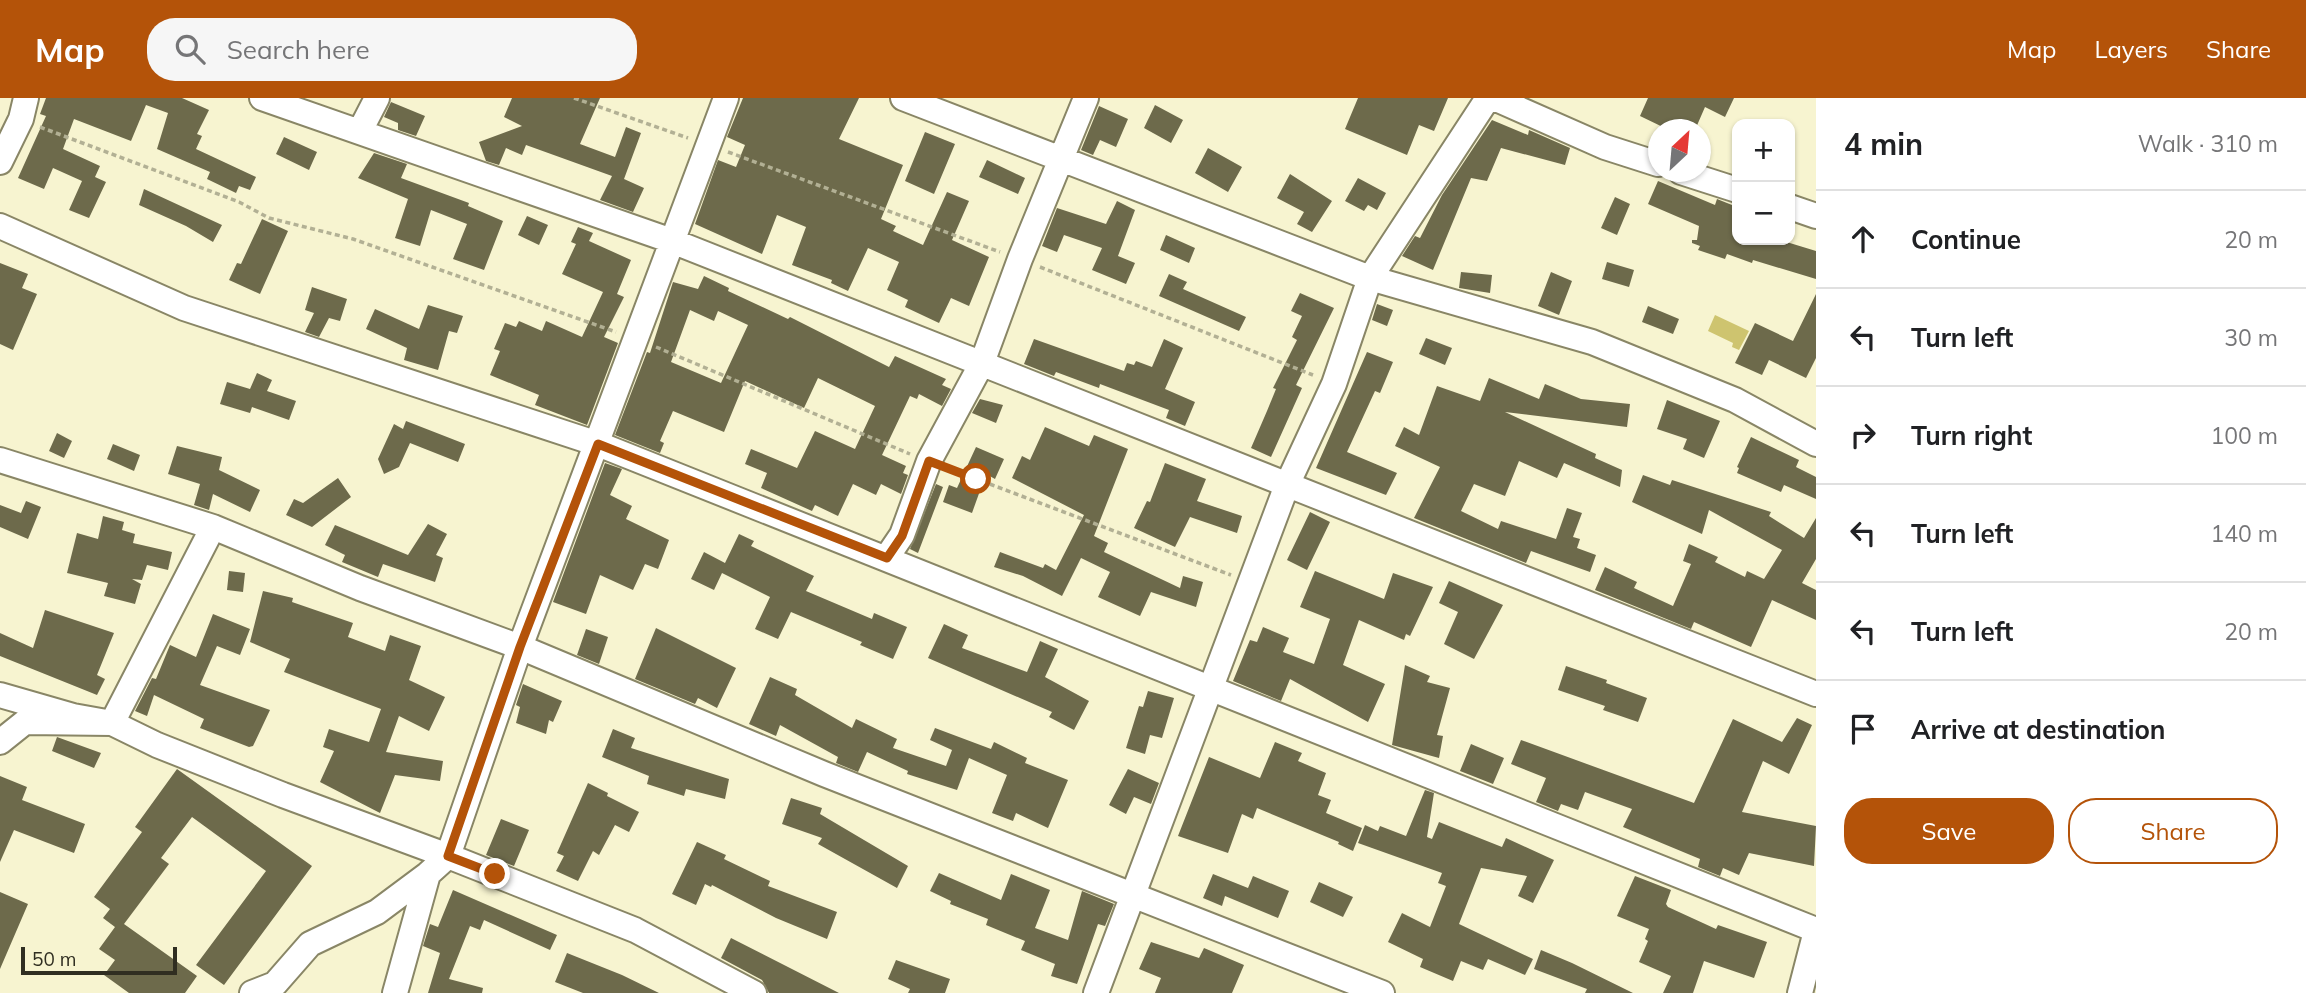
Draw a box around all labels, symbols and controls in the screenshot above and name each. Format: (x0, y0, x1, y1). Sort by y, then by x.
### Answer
search box (147, 18, 637, 81)
text: Map (35, 29, 105, 70)
icon: search (171, 30, 209, 68)
text: Search here (227, 33, 370, 66)
text: Map (2007, 34, 2056, 64)
text: Layers (2094, 34, 2168, 64)
text: Share (2206, 34, 2271, 64)
north arrow (1648, 119, 1711, 182)
map controls (1732, 119, 1795, 245)
button: + (1732, 119, 1795, 182)
text: 4 min (1844, 125, 1923, 163)
text: Walk · 310 m (2138, 129, 2278, 158)
button: − (1732, 182, 1795, 245)
icon: ahead (1844, 220, 1882, 258)
text: Continue (1911, 223, 2021, 256)
text: 20 m (2224, 225, 2278, 254)
icon: left (1844, 318, 1882, 356)
text: Turn left (1911, 321, 2013, 354)
text: 30 m (2224, 323, 2278, 352)
icon: right (1844, 416, 1882, 454)
text: Turn right (1911, 419, 2032, 452)
text: 100 m (2210, 421, 2278, 450)
route start (960, 463, 991, 494)
icon: left (1844, 514, 1882, 552)
text: Turn left (1911, 517, 2013, 550)
text: 140 m (2210, 519, 2278, 548)
icon: left (1844, 612, 1882, 650)
text: Turn left (1911, 615, 2013, 648)
text: 20 m (2224, 617, 2278, 646)
icon: arrive (1844, 710, 1882, 748)
text: Arrive at destination (1911, 713, 2166, 746)
button: Save (1844, 798, 2054, 864)
button: Share (2068, 798, 2278, 864)
route end (479, 858, 510, 889)
scale bar (21, 944, 177, 976)
text: 50 m (32, 947, 76, 971)

